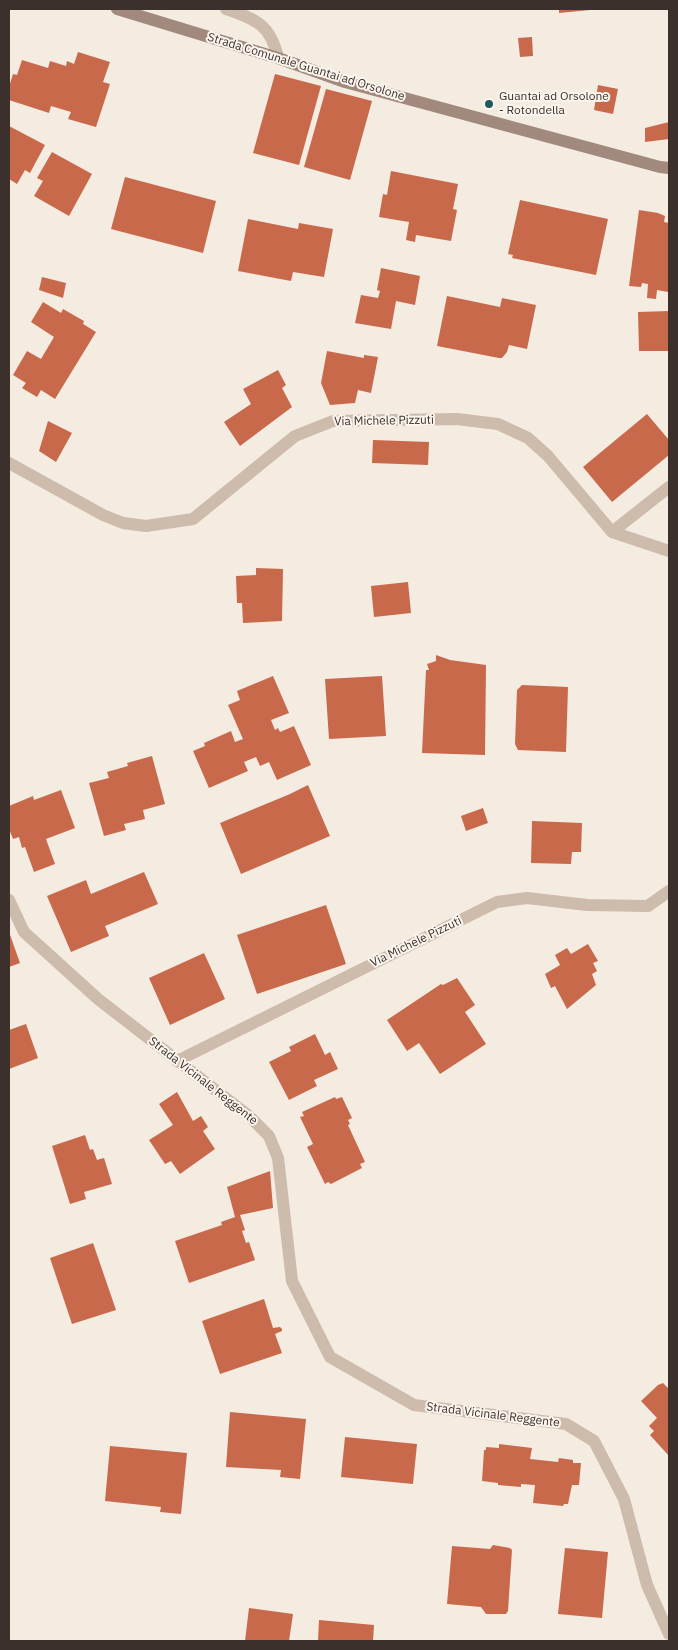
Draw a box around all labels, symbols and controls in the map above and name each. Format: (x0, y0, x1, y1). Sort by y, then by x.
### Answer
street label: Strada Comunale Guantai ad Orsolone (206, 30, 406, 104)
place label: Guantai ad Orsolone - Rotondella (499, 90, 609, 118)
marker: Guantai ad Orsolone - Rotondella (483, 98, 495, 110)
street label: Via Michele Pizzuti (334, 413, 434, 429)
street label: Via Michele Pizzuti (368, 914, 464, 970)
street label: Strada Vicinale Reggente (146, 1034, 260, 1128)
street label: Strada Vicinale Reggente (425, 1400, 561, 1430)

